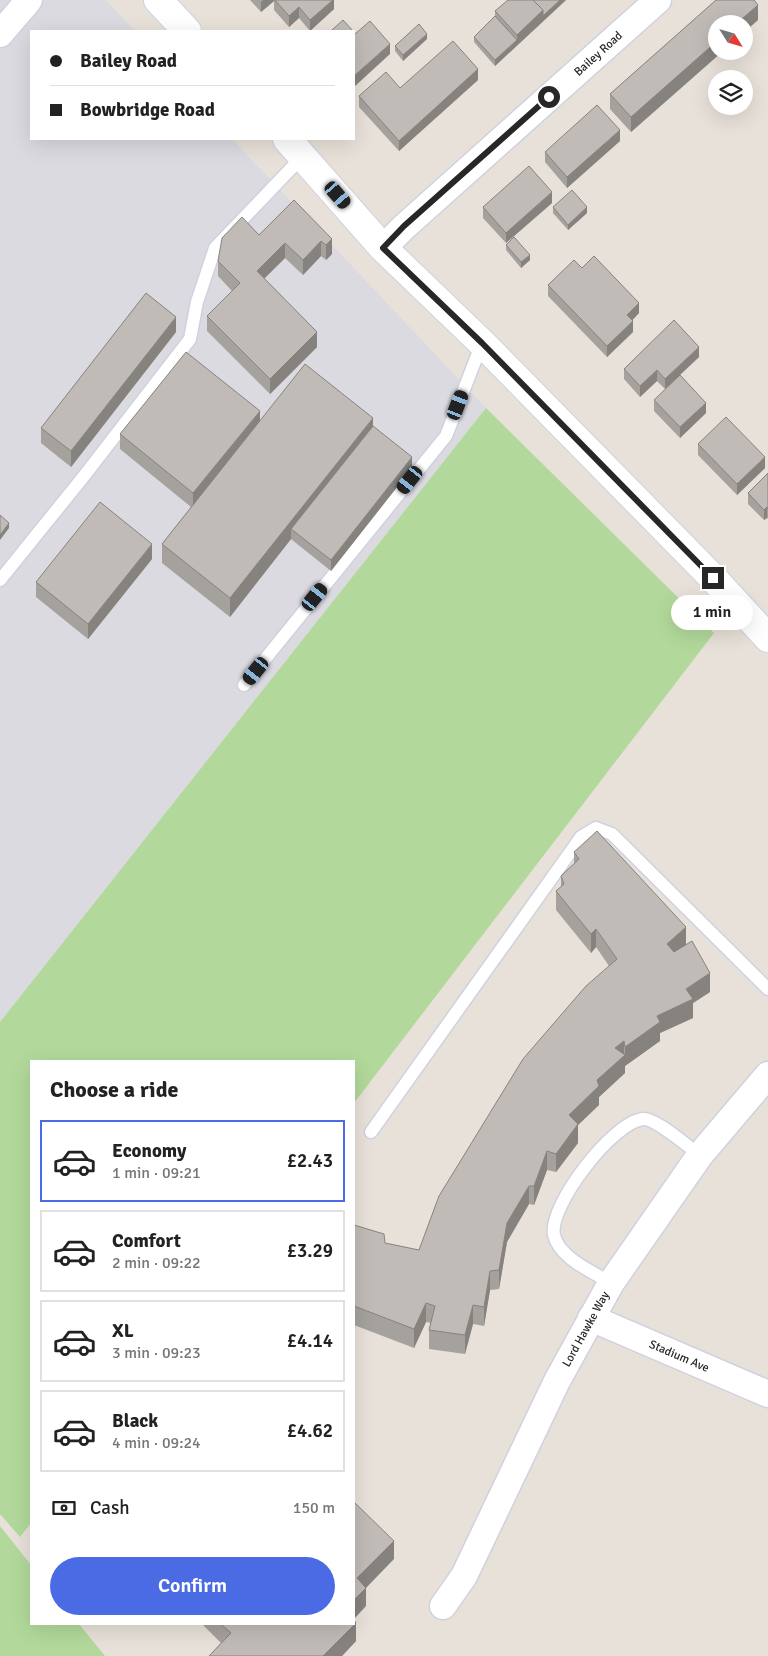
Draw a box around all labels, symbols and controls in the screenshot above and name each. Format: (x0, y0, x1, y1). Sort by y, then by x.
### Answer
north arrow (708, 15, 752, 60)
map controls (708, 15, 753, 115)
street label: Bailey Road (571, 28, 625, 79)
text: Bailey Road (80, 49, 177, 73)
button: layers (708, 70, 753, 115)
route start (538, 86, 560, 108)
text: Bowbridge Road (80, 98, 215, 122)
car (322, 179, 353, 211)
car (445, 388, 470, 422)
car (394, 464, 425, 496)
route end (702, 567, 724, 589)
car (299, 581, 330, 613)
callout: 1 min (672, 596, 754, 630)
text: 1 min (693, 602, 731, 622)
car (240, 655, 271, 687)
text: Choose a ride (50, 1076, 178, 1103)
icon: car (52, 1139, 97, 1184)
text: Economy (112, 1139, 186, 1163)
text: £2.43 (287, 1149, 333, 1173)
text: 1 min · 09:21 (112, 1163, 201, 1183)
icon: car (52, 1229, 97, 1274)
text: Comfort (112, 1229, 181, 1253)
text: £3.29 (287, 1239, 333, 1263)
text: 2 min · 09:22 (112, 1253, 201, 1273)
street label: Lord Hawke Way (559, 1288, 613, 1369)
icon: car (52, 1319, 97, 1364)
text: XL (112, 1319, 134, 1343)
text: £4.14 (287, 1329, 333, 1353)
street label: Stadium Ave (647, 1336, 711, 1375)
text: 3 min · 09:23 (112, 1343, 201, 1363)
icon: car (52, 1409, 97, 1454)
text: Black (112, 1409, 158, 1433)
text: £4.62 (287, 1419, 333, 1443)
text: 4 min · 09:24 (112, 1433, 201, 1453)
icon: cash (50, 1494, 78, 1522)
text: Cash (90, 1496, 130, 1520)
text: 150 m (293, 1498, 335, 1518)
button: Confirm (50, 1557, 335, 1615)

